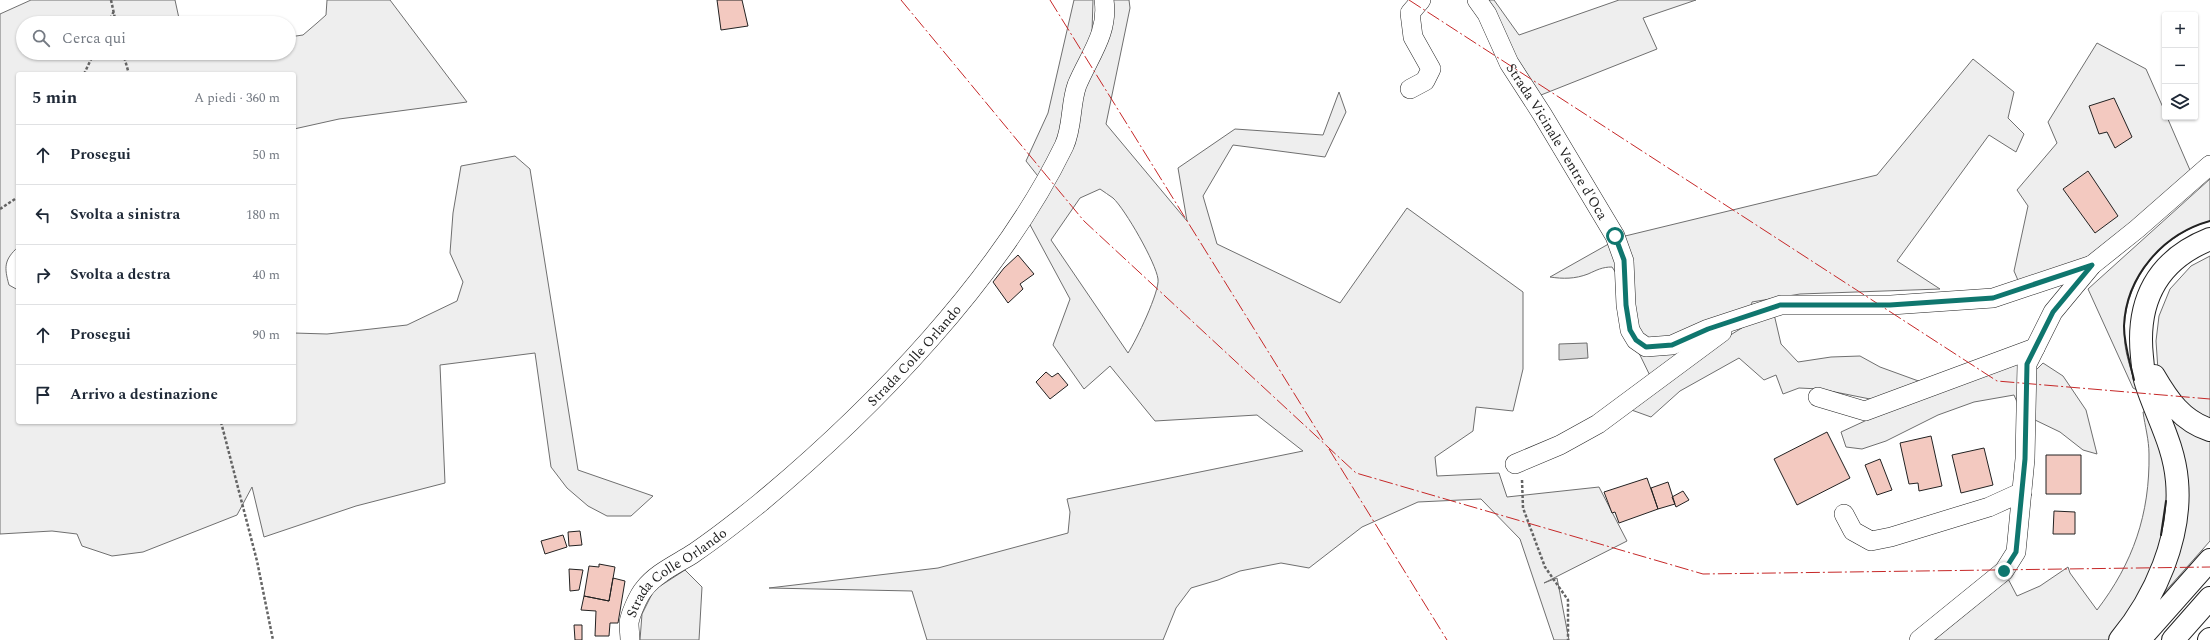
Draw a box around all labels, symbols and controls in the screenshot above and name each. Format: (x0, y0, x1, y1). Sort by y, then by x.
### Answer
map controls (2162, 12, 2198, 120)
button: + (2162, 12, 2198, 48)
search box (16, 16, 296, 60)
icon: search (30, 27, 52, 49)
text: Cerca qui (62, 27, 126, 50)
button: − (2162, 48, 2198, 84)
street label: Strada Vicinale Ventre d'Oca (1501, 59, 1613, 224)
button: layers (2162, 84, 2198, 120)
text: 5 min (32, 85, 77, 111)
text: A piedi · 360 m (194, 88, 280, 108)
text: Prosegui (70, 143, 131, 166)
icon: ahead (32, 144, 54, 166)
text: 50 m (253, 145, 280, 165)
text: Svolta a sinistra (70, 203, 180, 226)
icon: left (32, 204, 54, 226)
text: 180 m (246, 205, 280, 225)
route start (1606, 227, 1624, 245)
text: Svolta a destra (70, 263, 171, 286)
icon: right (32, 264, 54, 286)
text: 40 m (253, 265, 280, 285)
street label: Strada Colle Orlando (862, 300, 966, 411)
text: Prosegui (70, 323, 131, 346)
icon: ahead (32, 324, 54, 346)
text: 90 m (253, 325, 280, 345)
text: Arrivo a destinazione (70, 383, 218, 406)
icon: arrive (32, 384, 54, 406)
street label: Strada Colle Orlando (621, 523, 731, 621)
route end (1995, 562, 2013, 580)

